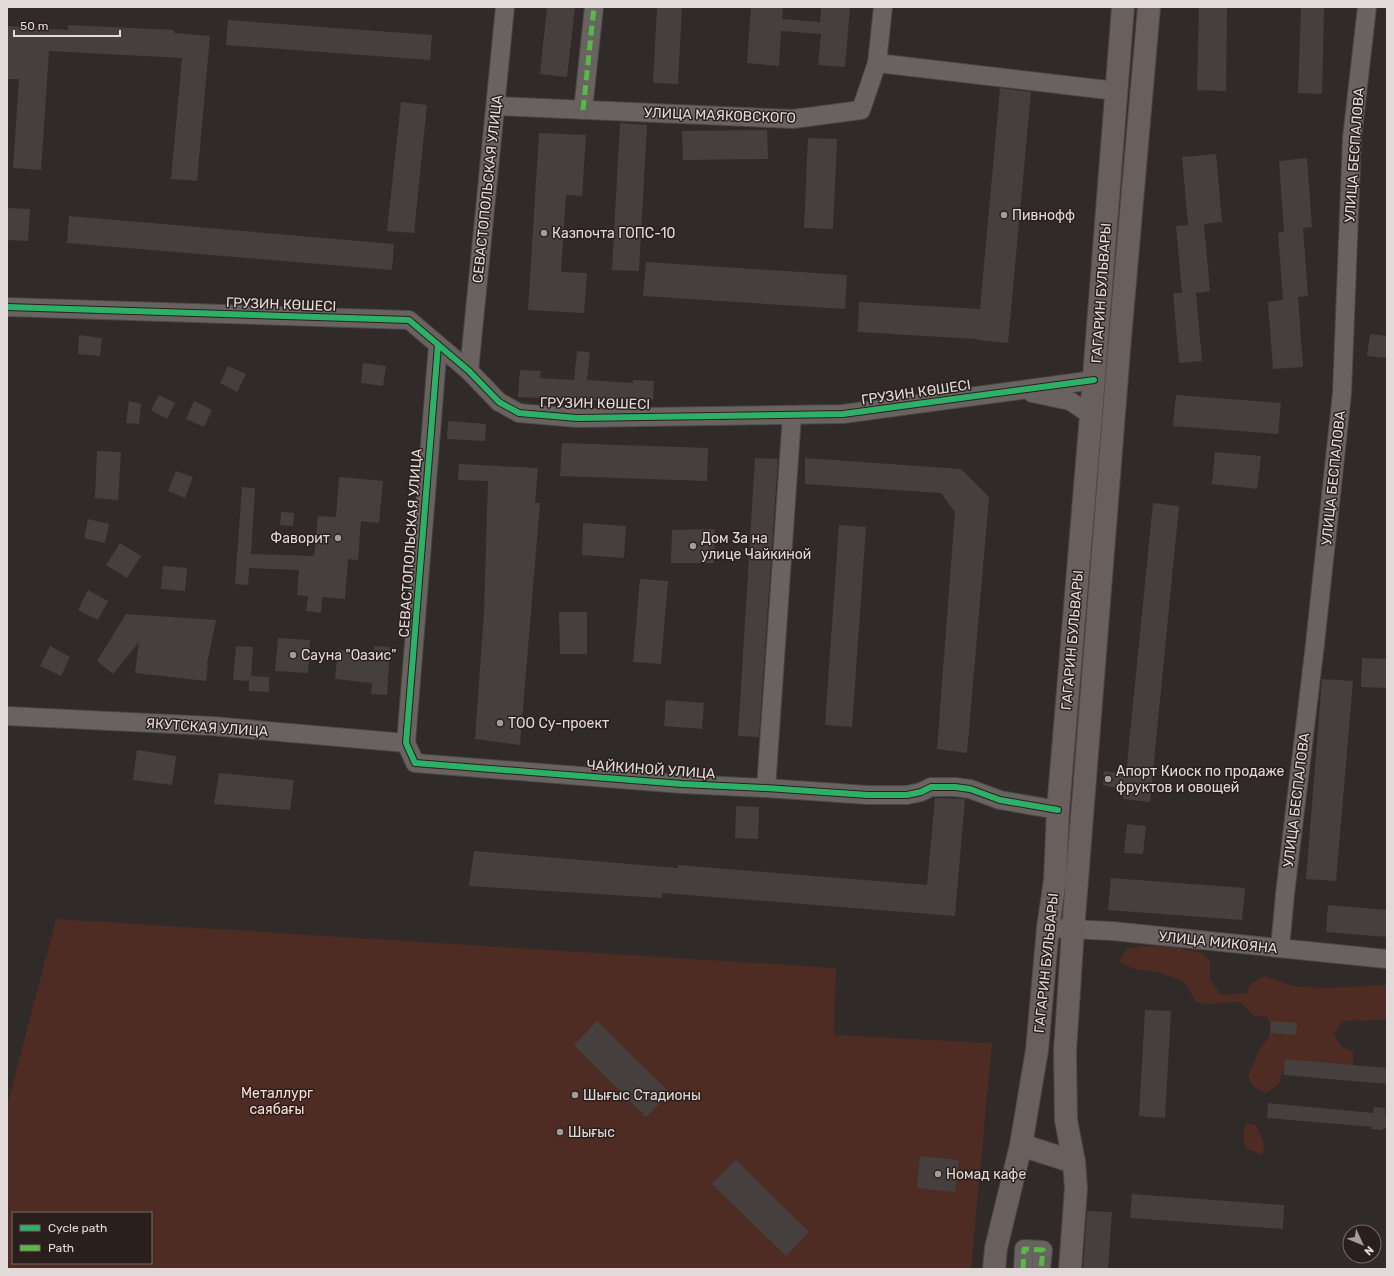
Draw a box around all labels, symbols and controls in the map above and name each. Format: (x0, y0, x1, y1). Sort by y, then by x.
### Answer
scale bar (14, 12, 120, 38)
text: 50 m (20, 19, 48, 33)
street label: УЛИЦА БЕСПАЛОВА (1341, 86, 1368, 223)
street label: СЕВАСТОПОЛЬСКАЯ УЛИЦА (469, 93, 506, 284)
street label: УЛИЦА МАЯКОВСКОГО (644, 104, 796, 127)
place label: Пивнофф (1012, 207, 1075, 224)
marker: Пивнофф (999, 210, 1009, 220)
street label: ГАГАРИН БУЛЬВАРЫ (1088, 222, 1115, 364)
place label: Казпочта ГОПС-10 (552, 225, 675, 242)
marker: Казпочта ГОПС-10 (539, 228, 549, 238)
street label: ГРУЗИН КӨШЕСІ (225, 294, 336, 315)
street label: ГРУЗИН КӨШЕСІ (860, 376, 972, 409)
street label: ГРУЗИН КӨШЕСІ (540, 394, 650, 413)
street label: УЛИЦА БЕСПАЛОВА (1318, 409, 1349, 546)
street label: СЕВАСТОПОЛЬСКАЯ УЛИЦА (395, 447, 426, 638)
place label: Фаворит (270, 530, 330, 547)
place label: Дом 3а на улице Чайкиной (701, 530, 811, 563)
marker: Фаворит (333, 533, 343, 543)
marker: Дом 3а на улице Чайкиной (688, 541, 698, 551)
street label: ГАГАРИН БУЛЬВАРЫ (1058, 569, 1087, 711)
place label: Сауна "Оазис" (301, 647, 397, 664)
marker: Сауна "Оазис" (288, 650, 298, 660)
street label: ЯКУТСКАЯ УЛИЦА (145, 715, 269, 740)
place label: ТОО Су-проект (508, 715, 609, 732)
marker: ТОО Су-проект (495, 718, 505, 728)
street label: УЛИЦА БЕСПАЛОВА (1280, 731, 1313, 868)
street label: ЧАЙКИНОЙ УЛИЦА (586, 756, 717, 783)
place label: Апорт Киоск по продаже фруктов и овощей (1116, 763, 1285, 796)
marker: Апорт Киоск по продаже фруктов и овощей (1103, 774, 1113, 784)
street label: ГАГАРИН БУЛЬВАРЫ (1031, 892, 1062, 1034)
street label: УЛИЦА МИКОЯНА (1158, 928, 1279, 957)
park label: Металлург саябағы (241, 1085, 313, 1118)
place label: Шығыс Стадионы (583, 1087, 701, 1104)
marker: Шығыс Стадионы (570, 1090, 580, 1100)
place label: Шығыс (568, 1124, 615, 1141)
marker: Шығыс (555, 1127, 565, 1137)
place label: Номад кафе (946, 1166, 1026, 1183)
marker: Номад кафе (933, 1169, 943, 1179)
legend (12, 1212, 152, 1264)
text: Cycle path (48, 1221, 107, 1235)
north arrow (1342, 1224, 1382, 1264)
text: Path (48, 1241, 74, 1255)
text: N (1361, 1243, 1376, 1258)

